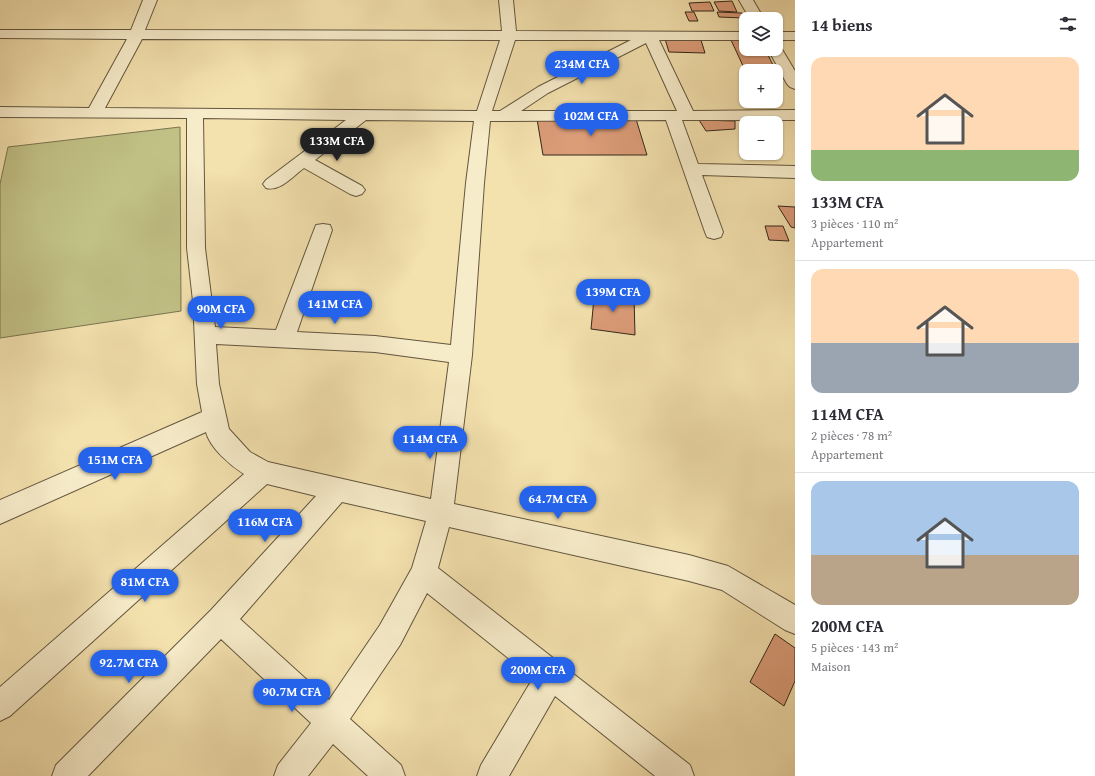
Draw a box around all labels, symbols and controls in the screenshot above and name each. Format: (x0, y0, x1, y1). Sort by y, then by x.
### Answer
map controls (739, 12, 783, 160)
button: layers (739, 12, 783, 56)
text: 14 biens (811, 12, 873, 37)
icon: filters (1057, 13, 1079, 35)
pin: 234M CFA (541, 51, 623, 85)
text: 234M CFA (554, 54, 610, 73)
button: + (739, 64, 783, 108)
icon: home (909, 83, 981, 155)
pin: 102M CFA (550, 103, 632, 137)
text: 102M CFA (563, 106, 619, 125)
button: − (739, 116, 783, 160)
pin: 133M CFA (296, 128, 378, 162)
text: 133M CFA (309, 131, 365, 150)
text: 133M CFA (811, 189, 884, 214)
text: 3 pièces · 110 m² (811, 214, 898, 233)
text: Appartement (811, 233, 884, 252)
pin: 139M CFA (572, 279, 654, 313)
text: 139M CFA (585, 282, 641, 301)
pin: 141M CFA (294, 291, 376, 325)
text: 141M CFA (307, 294, 363, 313)
icon: home (909, 295, 981, 367)
pin: 90M CFA (184, 296, 258, 330)
text: 90M CFA (197, 299, 245, 318)
text: 114M CFA (811, 401, 884, 426)
pin: 114M CFA (389, 426, 471, 460)
text: 2 pièces · 78 m² (811, 426, 892, 445)
text: 114M CFA (402, 429, 458, 448)
text: Appartement (811, 445, 884, 464)
pin: 151M CFA (74, 447, 156, 481)
text: 151M CFA (87, 450, 143, 469)
pin: 64.7M CFA (512, 486, 604, 520)
text: 64.7M CFA (528, 489, 588, 508)
icon: home (909, 507, 981, 579)
pin: 116M CFA (224, 509, 306, 543)
text: 116M CFA (237, 512, 293, 531)
pin: 81M CFA (108, 569, 182, 603)
text: 81M CFA (121, 572, 169, 591)
text: 200M CFA (811, 613, 884, 638)
text: 5 pièces · 143 m² (811, 638, 898, 657)
pin: 92.7M CFA (83, 650, 175, 684)
text: 92.7M CFA (99, 653, 159, 672)
pin: 200M CFA (497, 657, 579, 691)
text: Maison (811, 657, 851, 676)
text: 200M CFA (510, 660, 566, 679)
pin: 90.7M CFA (246, 679, 338, 713)
text: 90.7M CFA (262, 682, 322, 701)

